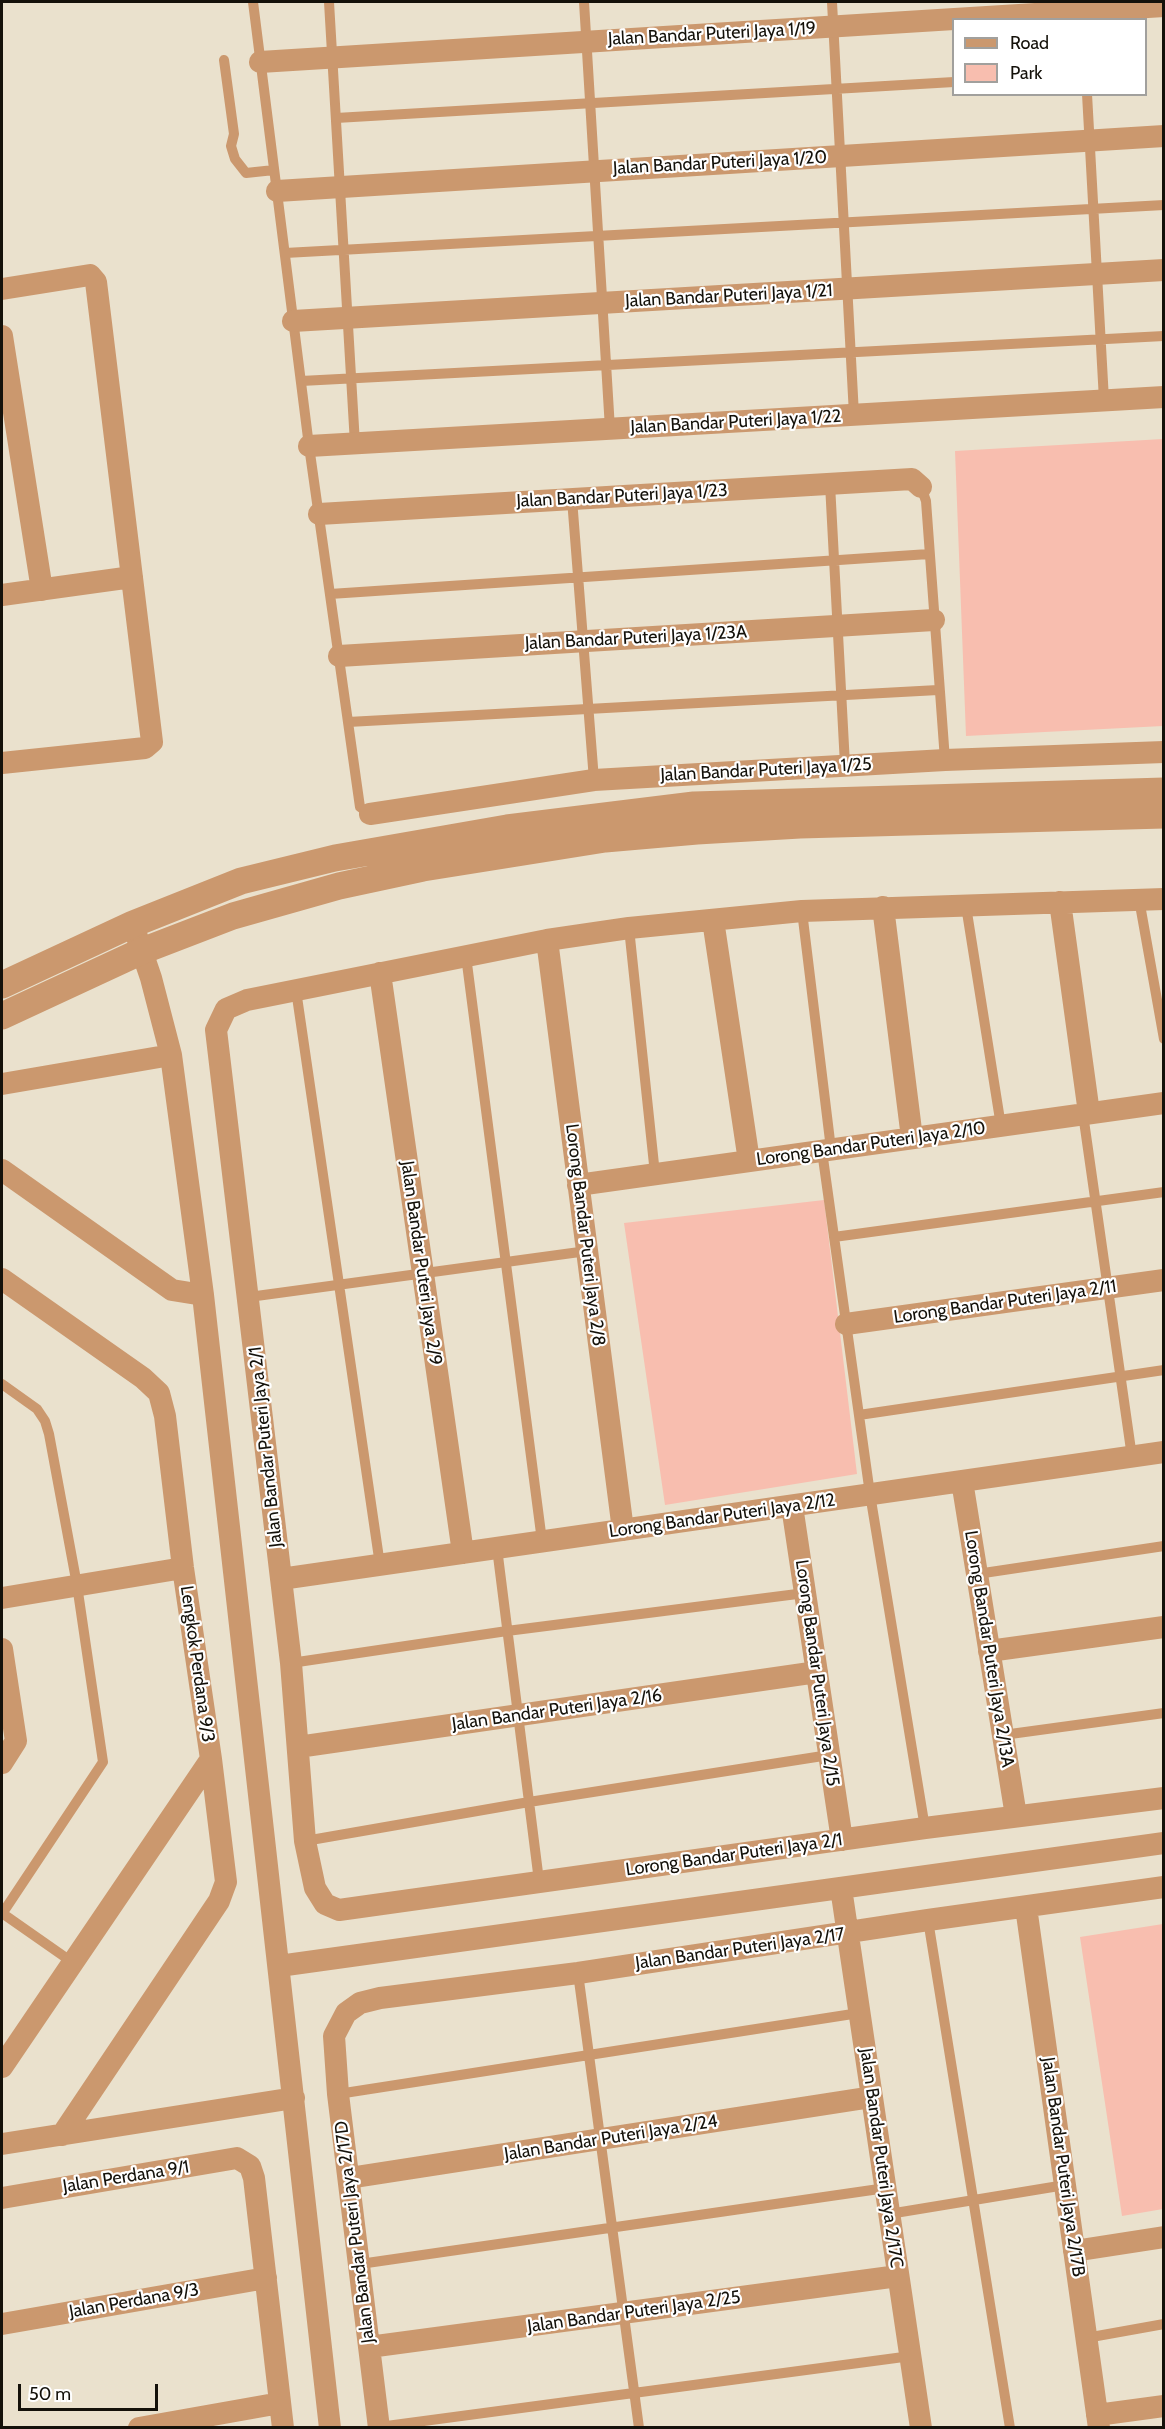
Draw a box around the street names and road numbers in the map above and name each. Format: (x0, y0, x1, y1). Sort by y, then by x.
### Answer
street label: Jalan Bandar Puteri Jaya 1/19 (607, 18, 817, 50)
street label: Jalan Bandar Puteri Jaya 1/20 (612, 147, 828, 179)
street label: Jalan Bandar Puteri Jaya 1/21 (625, 280, 833, 312)
street label: Jalan Bandar Puteri Jaya 1/22 (630, 406, 842, 438)
street label: Jalan Bandar Puteri Jaya 1/23 (516, 480, 728, 512)
street label: Jalan Bandar Puteri Jaya 1/23A (524, 621, 748, 655)
street label: Jalan Bandar Puteri Jaya 1/25 (660, 754, 872, 786)
street label: Lorong Bandar Puteri Jaya 2/10 (755, 1117, 987, 1171)
street label: Lorong Bandar Puteri Jaya 2/8 (561, 1123, 609, 1347)
street label: Jalan Bandar Puteri Jaya 2/9 (396, 1159, 446, 1367)
street label: Lorong Bandar Puteri Jaya 2/11 (892, 1276, 1118, 1328)
street label: Jalan Bandar Puteri Jaya 2/1 (245, 1346, 287, 1548)
street label: Lorong Bandar Puteri Jaya 2/12 (607, 1489, 837, 1543)
street label: Lorong Bandar Puteri Jaya 2/13A (960, 1529, 1018, 1769)
street label: Lorong Bandar Puteri Jaya 2/15 (790, 1558, 844, 1788)
street label: Lengkok Perdana 9/3 (175, 1584, 219, 1744)
street label: Jalan Bandar Puteri Jaya 2/16 (451, 1685, 663, 1735)
street label: Lorong Bandar Puteri Jaya 2/1 (624, 1829, 844, 1881)
street label: Jalan Bandar Puteri Jaya 2/17 (634, 1924, 846, 1974)
street label: Jalan Bandar Puteri Jaya 2/17C (855, 2047, 907, 2269)
street label: Jalan Bandar Puteri Jaya 2/17B (1037, 2056, 1089, 2278)
street label: Jalan Bandar Puteri Jaya 2/24 (503, 2110, 719, 2166)
street label: Jalan Bandar Puteri Jaya 2/17D (331, 2120, 379, 2344)
street label: Jalan Perdana 9/1 (61, 2156, 191, 2198)
street label: Jalan Perdana 9/3 (67, 2279, 201, 2323)
street label: Jalan Bandar Puteri Jaya 2/25 (526, 2286, 742, 2338)

